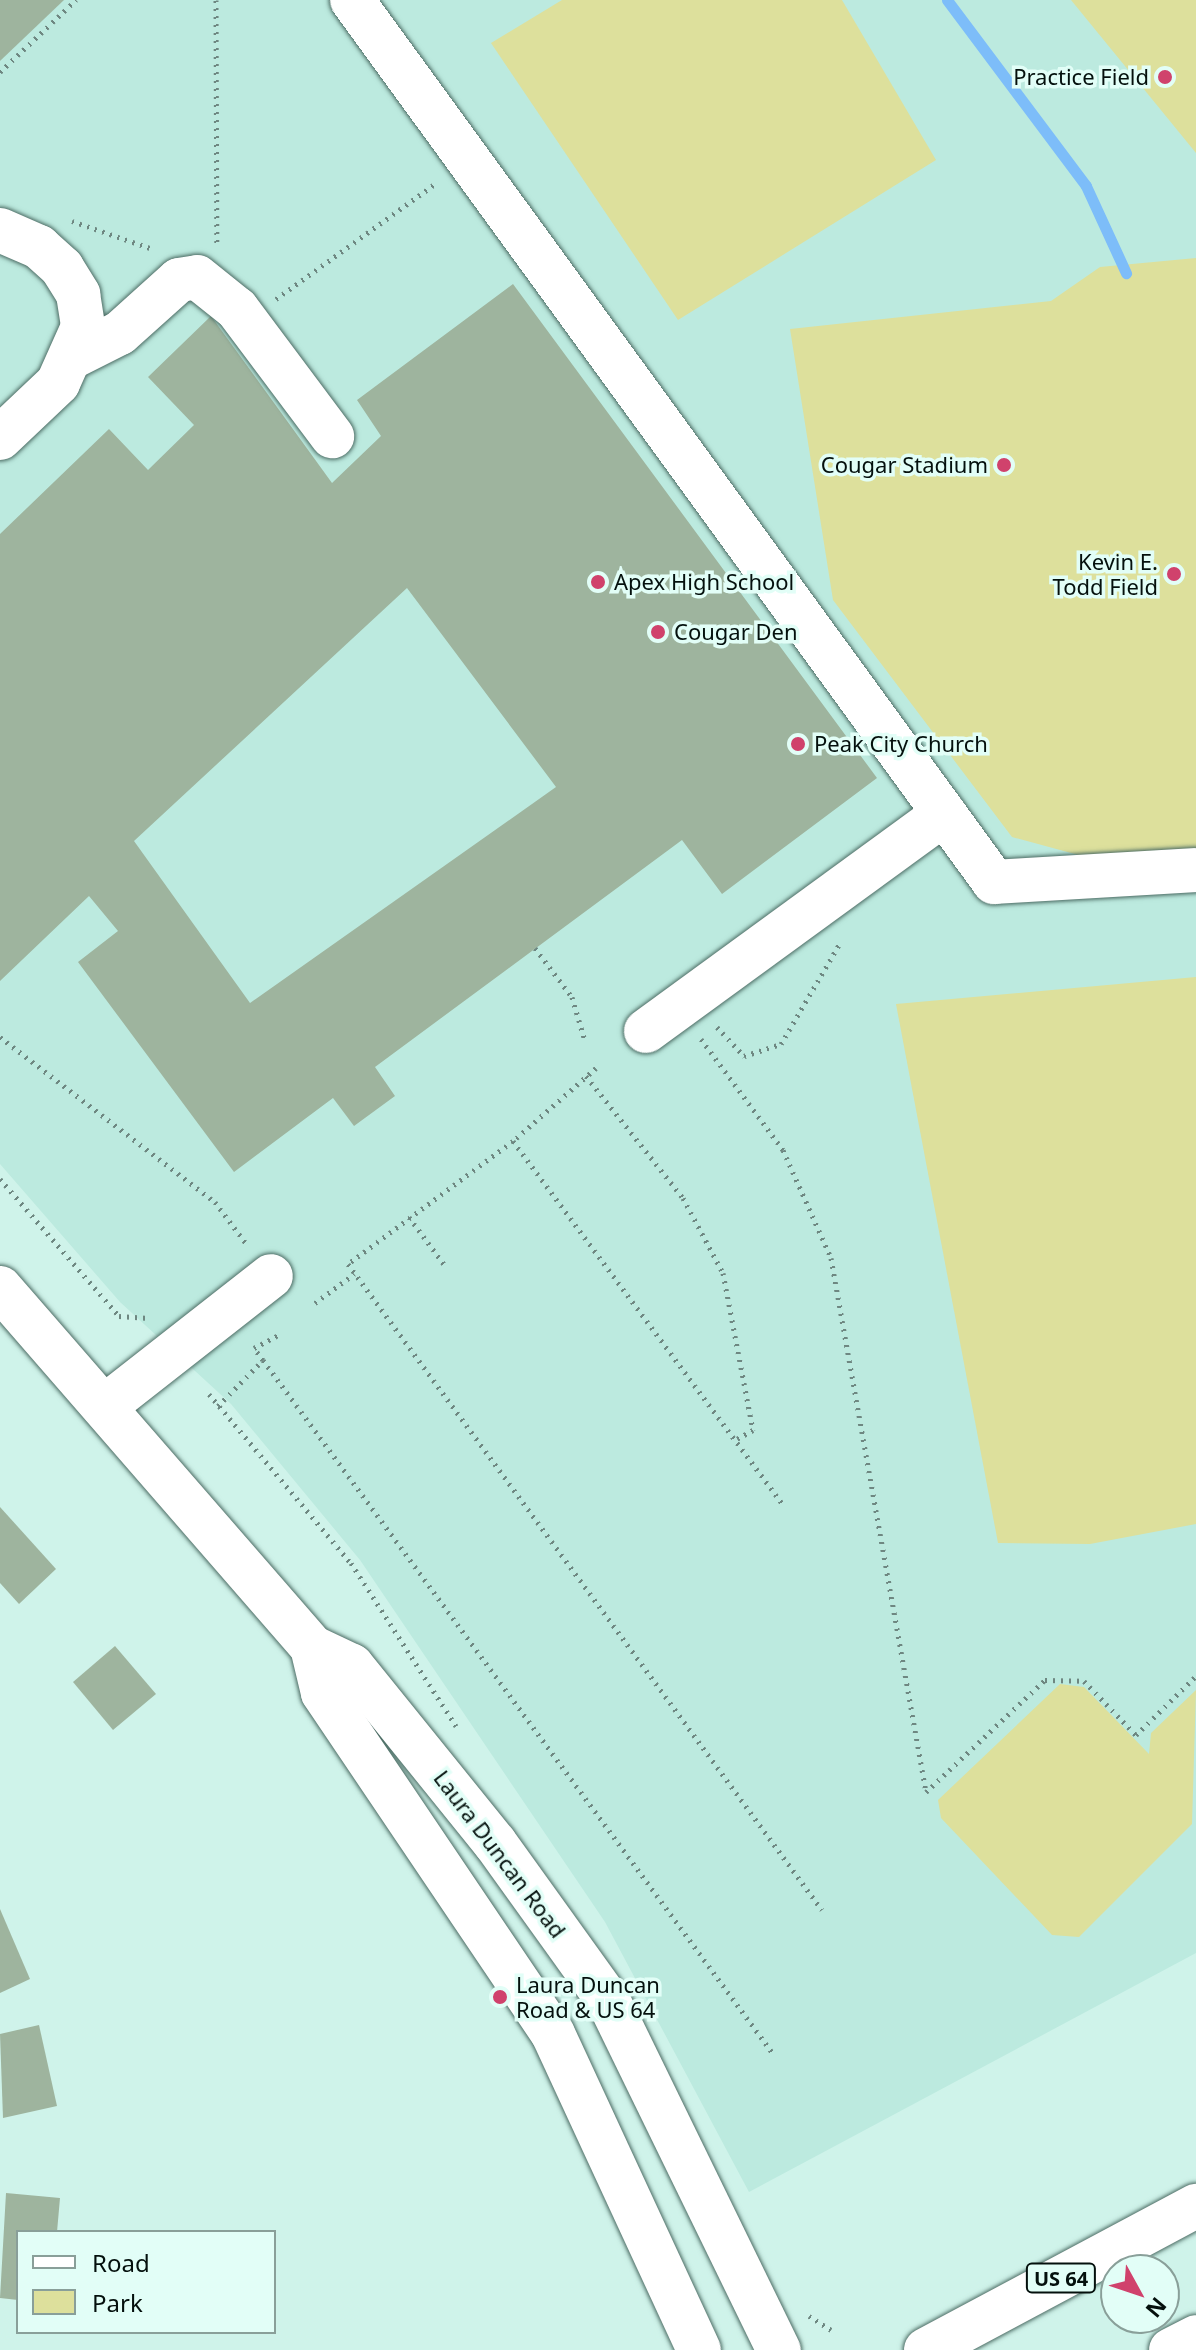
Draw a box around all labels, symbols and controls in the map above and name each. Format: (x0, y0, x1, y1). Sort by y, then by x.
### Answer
place label: Practice Field (1013, 64, 1149, 90)
marker: Practice Field (1156, 68, 1174, 86)
place label: Cougar Stadium (821, 452, 988, 478)
marker: Cougar Stadium (995, 456, 1013, 474)
place label: Kevin E. Todd Field (1053, 548, 1158, 600)
marker: Kevin E. Todd Field (1165, 565, 1183, 583)
place label: Apex High School (614, 569, 794, 595)
marker: Apex High School (589, 573, 607, 591)
place label: Cougar Den (674, 619, 798, 645)
marker: Cougar Den (649, 623, 667, 641)
place label: Peak City Church (814, 731, 988, 757)
marker: Peak City Church (789, 735, 807, 753)
street label: Laura Duncan Road (429, 1765, 571, 1943)
place label: Laura Duncan Road & US 64 (516, 1971, 660, 2022)
marker: Laura Duncan Road & US 64 (491, 1988, 509, 2006)
legend (16, 2230, 276, 2334)
text: Road (92, 2246, 150, 2279)
north arrow (1100, 2254, 1180, 2334)
road number: US 64 (1025, 2262, 1097, 2294)
text: Park (92, 2286, 143, 2319)
text: N (1140, 2292, 1174, 2325)

